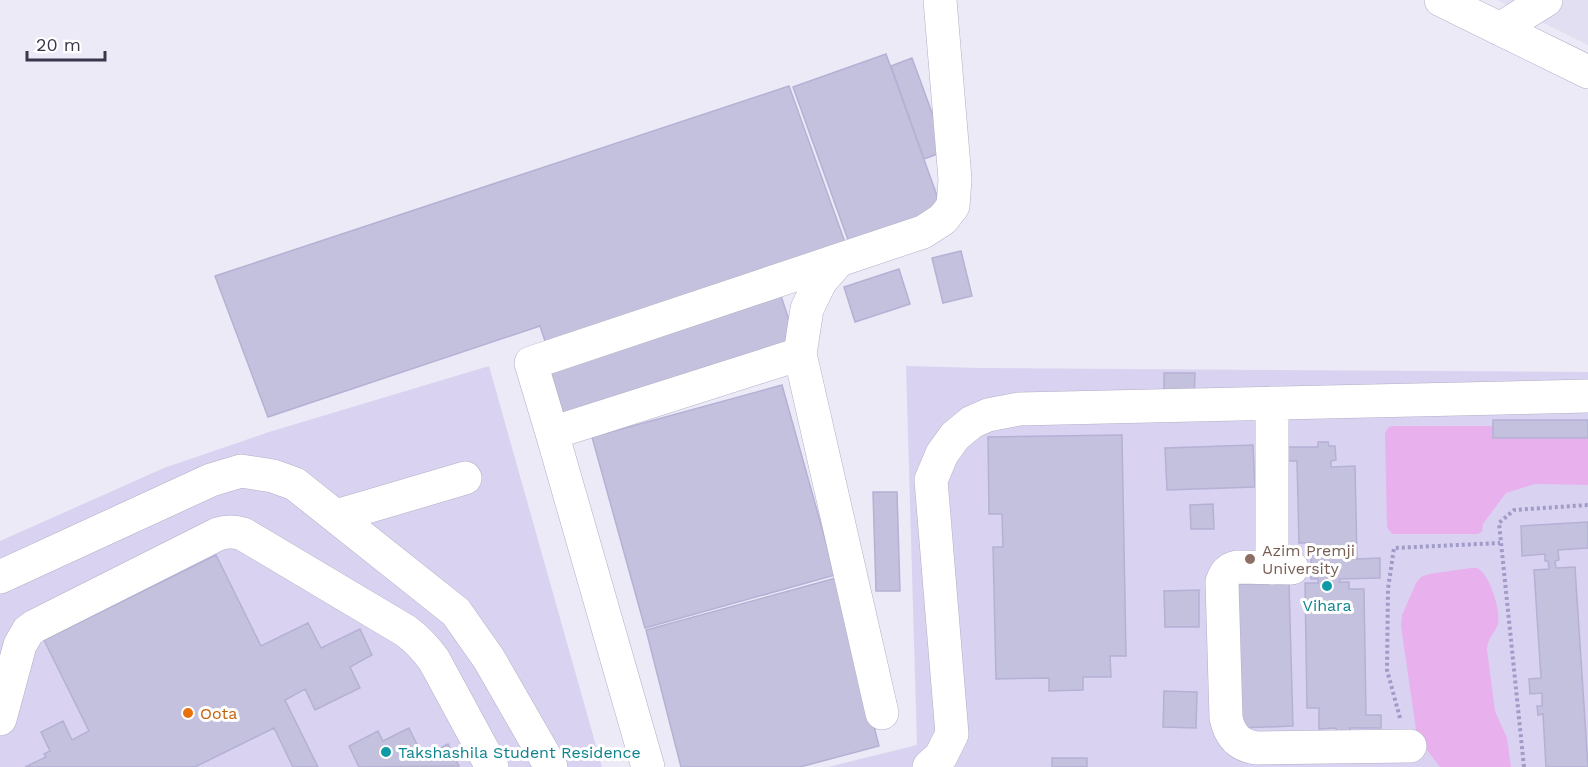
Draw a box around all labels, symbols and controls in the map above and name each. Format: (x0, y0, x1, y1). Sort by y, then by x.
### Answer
scale bar (27, 24, 105, 62)
text: 20 m (36, 34, 81, 55)
place label: Azim Premji University (1262, 541, 1355, 578)
marker: Azim Premji University (1243, 552, 1257, 566)
marker: Vihara (1320, 579, 1334, 593)
place label: Vihara (1303, 596, 1351, 615)
place label: Oota (200, 704, 237, 723)
marker: Oota (181, 706, 195, 720)
place label: Takshashila Student Residence (398, 743, 641, 762)
marker: Takshashila Student Residence (379, 745, 393, 759)

